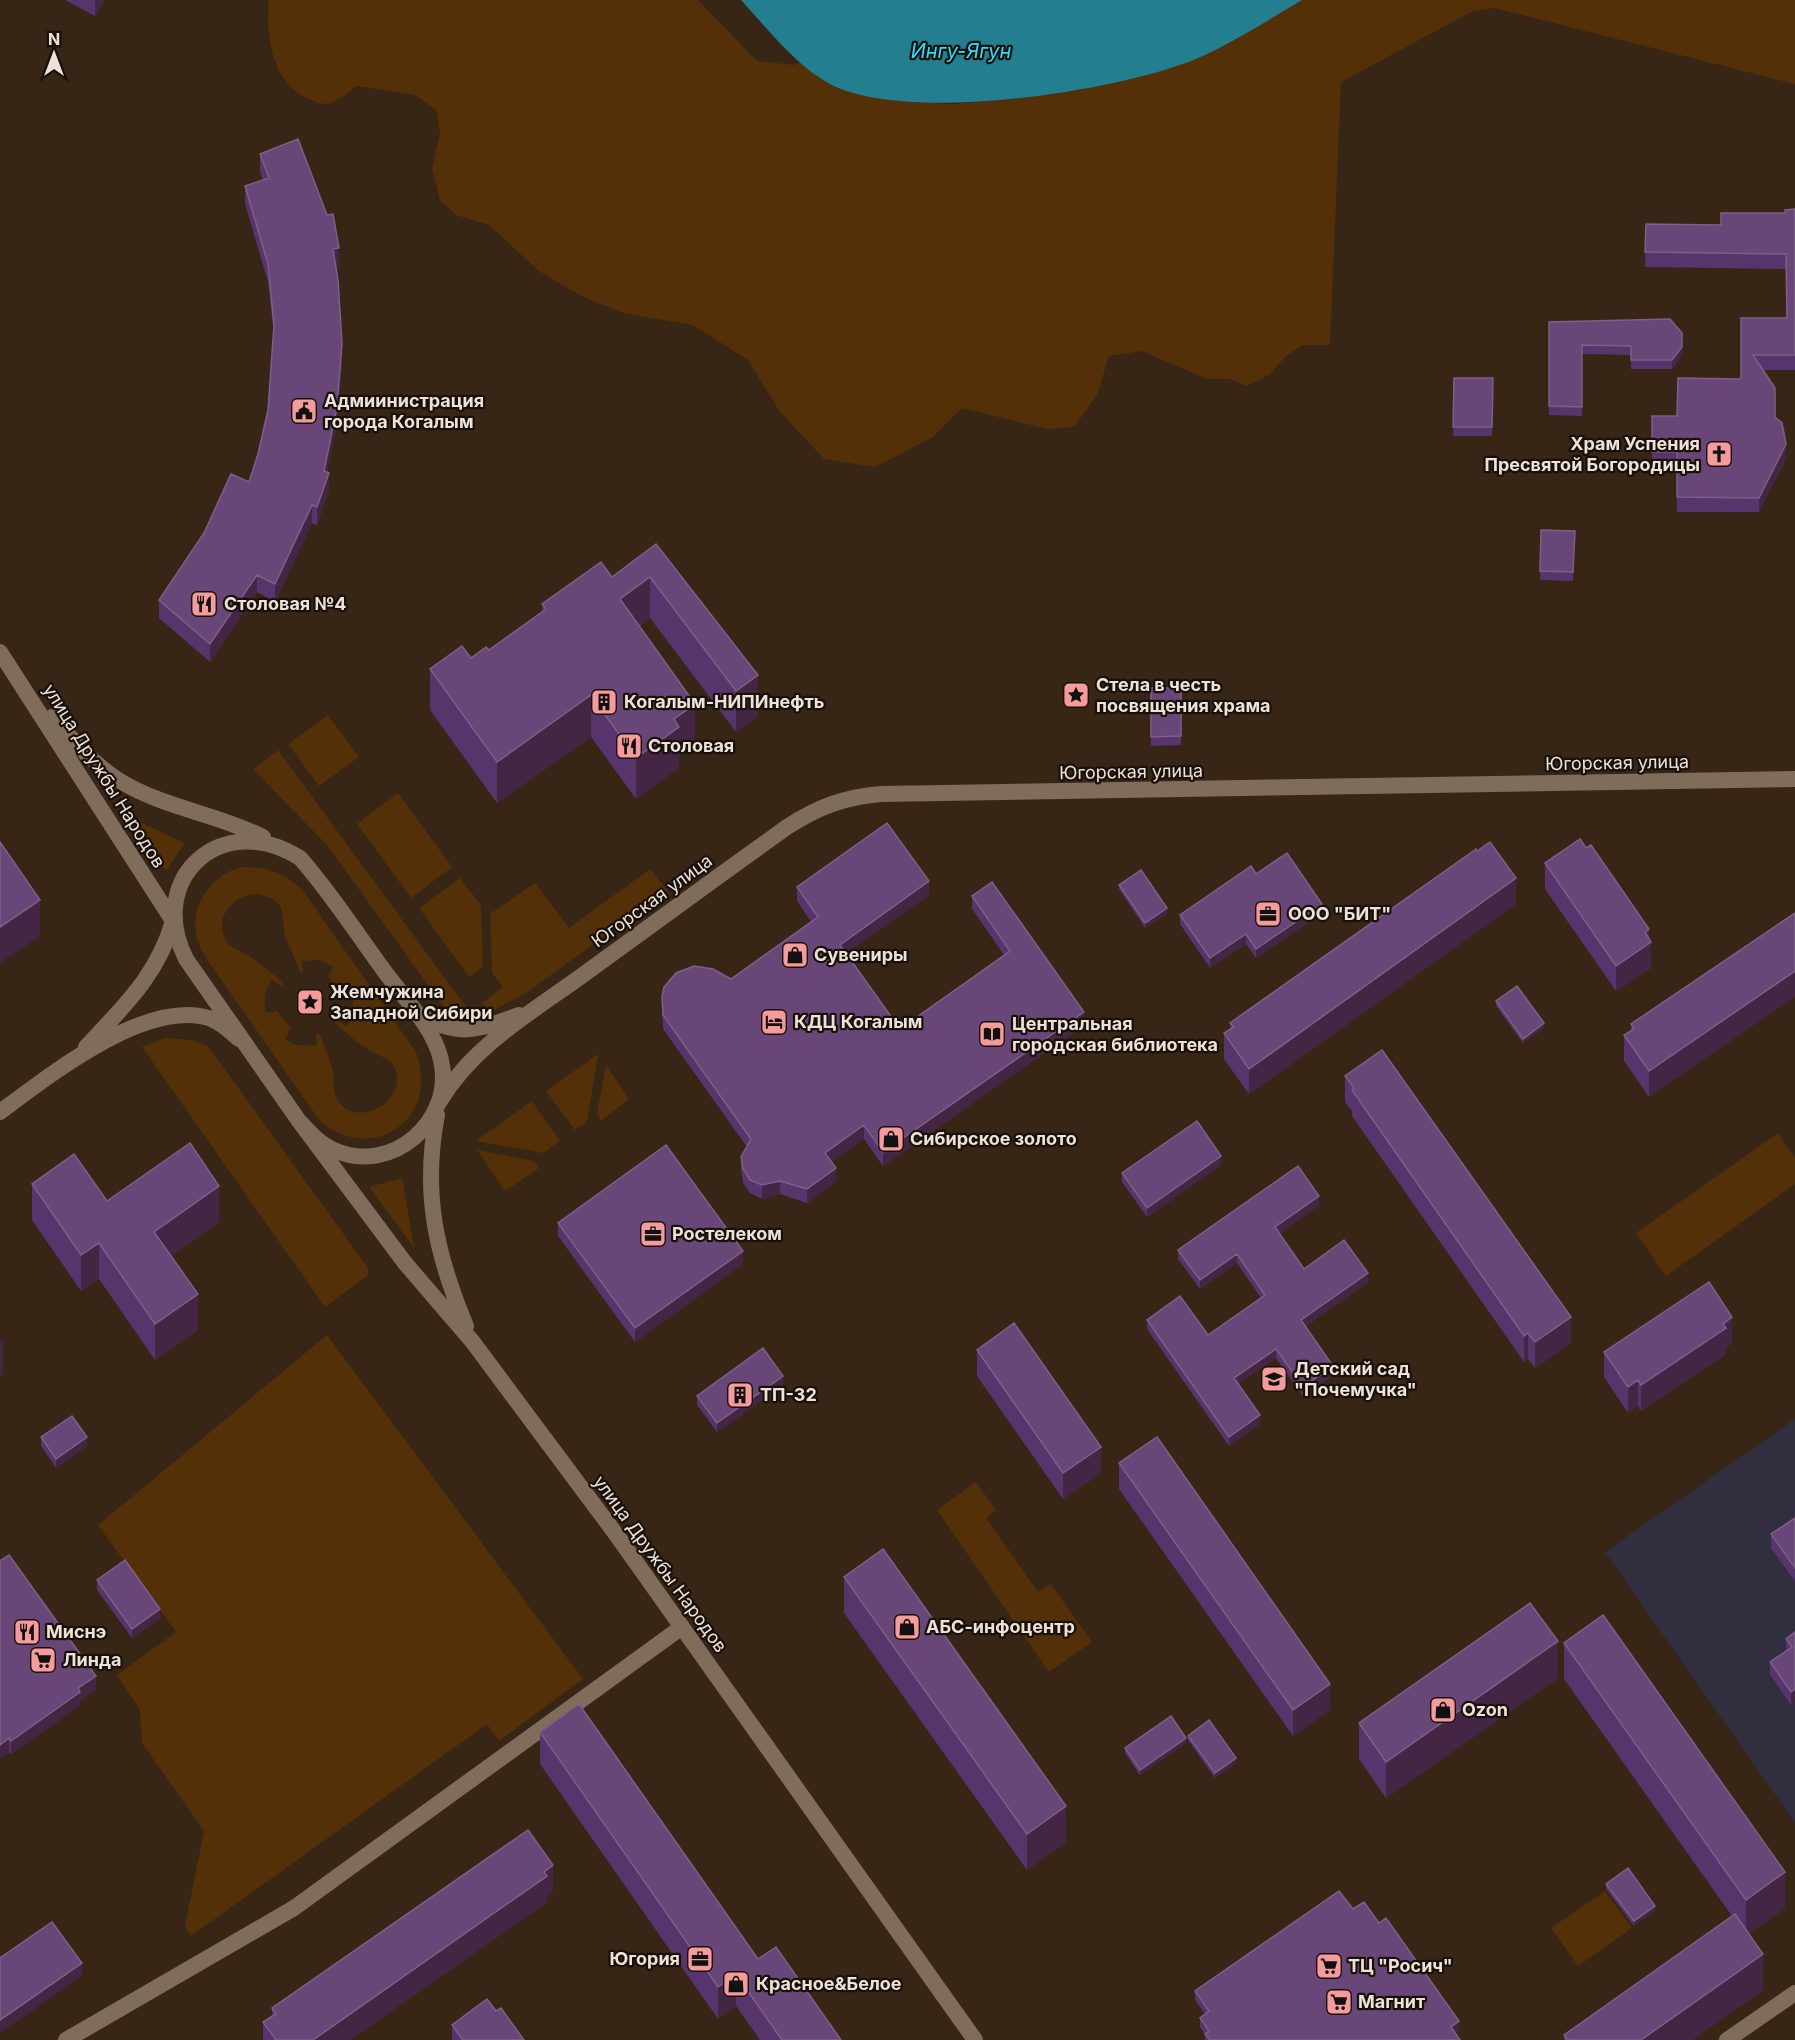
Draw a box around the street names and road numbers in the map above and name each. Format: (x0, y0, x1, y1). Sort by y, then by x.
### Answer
street label: улица Дружбы Народов (39, 680, 170, 872)
street label: Югорская улица (1545, 751, 1689, 774)
street label: Югорская улица (1059, 760, 1203, 783)
street label: Югорская улица (587, 850, 716, 951)
street label: улица Дружбы Народов (589, 1471, 731, 1656)

